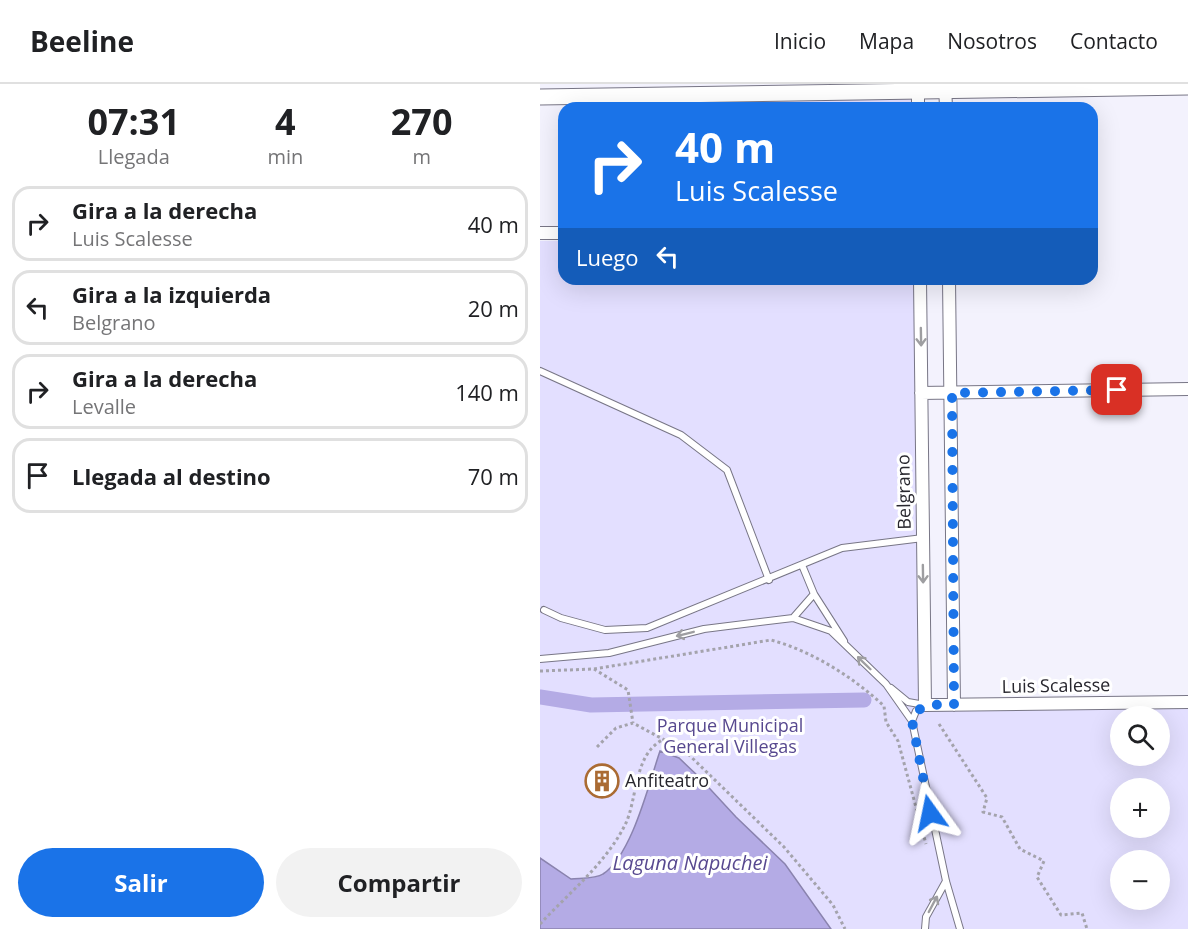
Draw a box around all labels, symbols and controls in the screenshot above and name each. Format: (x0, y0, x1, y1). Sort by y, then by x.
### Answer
text: Beeline (30, 22, 134, 60)
text: Inicio (774, 27, 826, 55)
text: Mapa (859, 27, 914, 55)
text: Nosotros (947, 27, 1037, 55)
text: Contacto (1070, 27, 1158, 55)
text: 07:31 (87, 97, 180, 146)
text: 4 (275, 97, 296, 146)
text: 270 (391, 97, 453, 146)
text: 40 m (675, 118, 775, 175)
icon: right (576, 126, 654, 204)
text: Llegada (98, 143, 170, 170)
text: min (267, 143, 303, 170)
text: m (412, 143, 431, 170)
text: Luis Scalesse (675, 172, 838, 209)
text: Gira a la derecha (72, 195, 257, 225)
icon: right (21, 207, 54, 240)
text: 40 m (468, 209, 519, 239)
text: Luis Scalesse (72, 225, 193, 252)
icon: left (651, 240, 684, 273)
text: Luego (576, 242, 639, 272)
text: Gira a la izquierda (72, 279, 271, 309)
icon: left (21, 291, 54, 324)
text: 20 m (468, 293, 519, 323)
text: Belgrano (72, 309, 156, 336)
one-way arrow (915, 327, 927, 347)
text: Gira a la derecha (72, 363, 257, 393)
pin (1091, 364, 1142, 415)
icon: arrive (1100, 373, 1133, 406)
icon: right (21, 375, 54, 408)
text: 140 m (455, 377, 519, 407)
text: Levalle (72, 393, 136, 420)
street label: Belgrano (890, 454, 916, 530)
icon: arrive (21, 459, 54, 492)
text: Llegada al destino (72, 461, 271, 491)
text: 70 m (468, 461, 519, 491)
one-way arrow (917, 564, 929, 584)
one-way arrow (676, 628, 695, 640)
one-way arrow (856, 656, 871, 670)
street label: Luis Scalesse (1001, 672, 1111, 698)
map controls (1110, 706, 1170, 910)
button: search (1110, 706, 1170, 766)
park label: Parque Municipal General Villegas (657, 713, 803, 758)
building icon: Anfiteatro (584, 763, 620, 799)
place label: Anfiteatro (625, 768, 709, 792)
button: + (1110, 778, 1170, 838)
position arrow (898, 781, 962, 845)
button: Salir (18, 848, 264, 917)
button: Compartir (276, 848, 522, 917)
water label: Laguna Napuchei (613, 849, 768, 876)
button: − (1110, 850, 1170, 910)
one-way arrow (928, 896, 939, 914)

